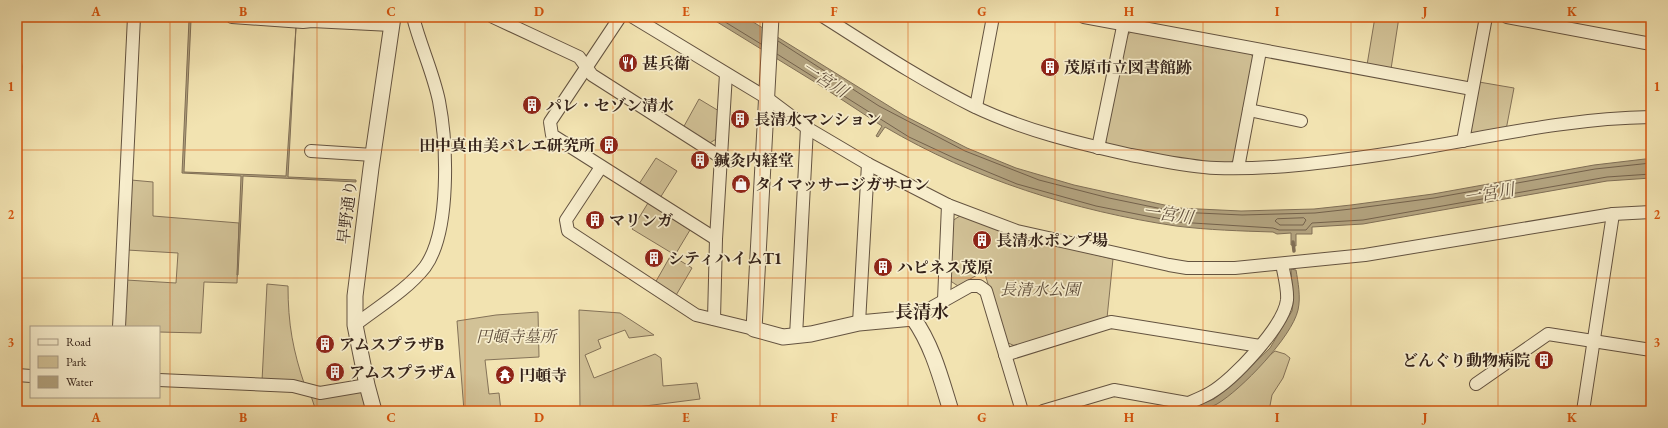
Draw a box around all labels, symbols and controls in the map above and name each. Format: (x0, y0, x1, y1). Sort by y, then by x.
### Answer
text: A (90, 3, 101, 20)
text: B (239, 3, 247, 20)
text: C (386, 3, 396, 20)
text: D (534, 3, 544, 20)
text: E (682, 3, 690, 20)
text: F (830, 3, 838, 20)
text: G (977, 3, 987, 20)
text: H (1124, 3, 1135, 20)
text: I (1275, 3, 1280, 20)
text: J (1421, 3, 1428, 20)
text: K (1567, 3, 1578, 20)
restaurant icon: 甚兵衛 (617, 52, 639, 74)
place label: 甚兵衛 (642, 53, 690, 74)
water label: 一宮川 (798, 56, 854, 103)
building icon: 茂原市立図書館跡 (1039, 56, 1061, 78)
place label: 茂原市立図書館跡 (1064, 57, 1192, 78)
text: 1 (8, 78, 15, 95)
text: 1 (1654, 78, 1661, 95)
building icon: パレ・セゾン清水 (521, 94, 543, 116)
place label: パレ・セゾン清水 (546, 95, 674, 116)
building icon: 長清水マンション (729, 108, 751, 130)
place label: 長清水マンション (754, 109, 881, 130)
building icon: 田中真由美バレエ研究所 (598, 134, 620, 156)
place label: 田中真由美バレエ研究所 (419, 135, 595, 156)
building icon: 鍼灸内経堂 (689, 149, 711, 171)
place label: 鍼灸内経堂 (714, 150, 794, 171)
shop icon: タイマッサージガサロン (730, 173, 752, 195)
place label: タイマッサージガサロン (755, 174, 930, 195)
water label: 一宮川 (1462, 177, 1518, 208)
street label: 早野通り (333, 179, 361, 245)
water label: 一宮川 (1141, 200, 1197, 229)
text: 2 (8, 206, 15, 223)
text: 2 (1654, 206, 1661, 223)
building icon: マリンガ (584, 209, 606, 231)
place label: マリンガ (609, 210, 673, 231)
building icon: 長清水ポンプ場 (971, 229, 993, 251)
place label: 長清水ポンプ場 (996, 230, 1108, 251)
building icon: シティハイムT1 (643, 247, 665, 269)
place label: シティハイムT1 (668, 248, 782, 269)
building icon: ハピネス茂原 (872, 256, 894, 278)
place label: ハピネス茂原 (897, 257, 993, 278)
park label: 長清水公園 (1000, 279, 1083, 300)
district label: 長清水 (895, 300, 949, 323)
legend (30, 326, 160, 398)
park label: 円頓寺墓所 (476, 326, 559, 347)
building icon: アムスプラザB (314, 333, 336, 355)
text: 3 (8, 334, 15, 351)
text: Road (66, 334, 92, 350)
place label: アムスプラザB (339, 334, 444, 355)
text: 3 (1654, 334, 1661, 351)
building icon: どんぐり動物病院 (1533, 349, 1555, 371)
place label: どんぐり動物病院 (1402, 350, 1530, 371)
text: Park (66, 354, 87, 370)
building icon: アムスプラザA (324, 361, 346, 383)
place label: アムスプラザA (349, 362, 456, 383)
temple icon: 円頓寺 (494, 364, 516, 386)
place label: 円頓寺 (519, 365, 567, 386)
text: Water (66, 374, 93, 390)
text: A (90, 409, 101, 426)
text: B (239, 409, 247, 426)
text: C (386, 409, 396, 426)
text: D (534, 409, 544, 426)
text: E (682, 409, 690, 426)
text: F (830, 409, 838, 426)
text: G (977, 409, 987, 426)
text: H (1124, 409, 1135, 426)
text: I (1275, 409, 1280, 426)
text: J (1421, 409, 1428, 426)
text: K (1567, 409, 1578, 426)

